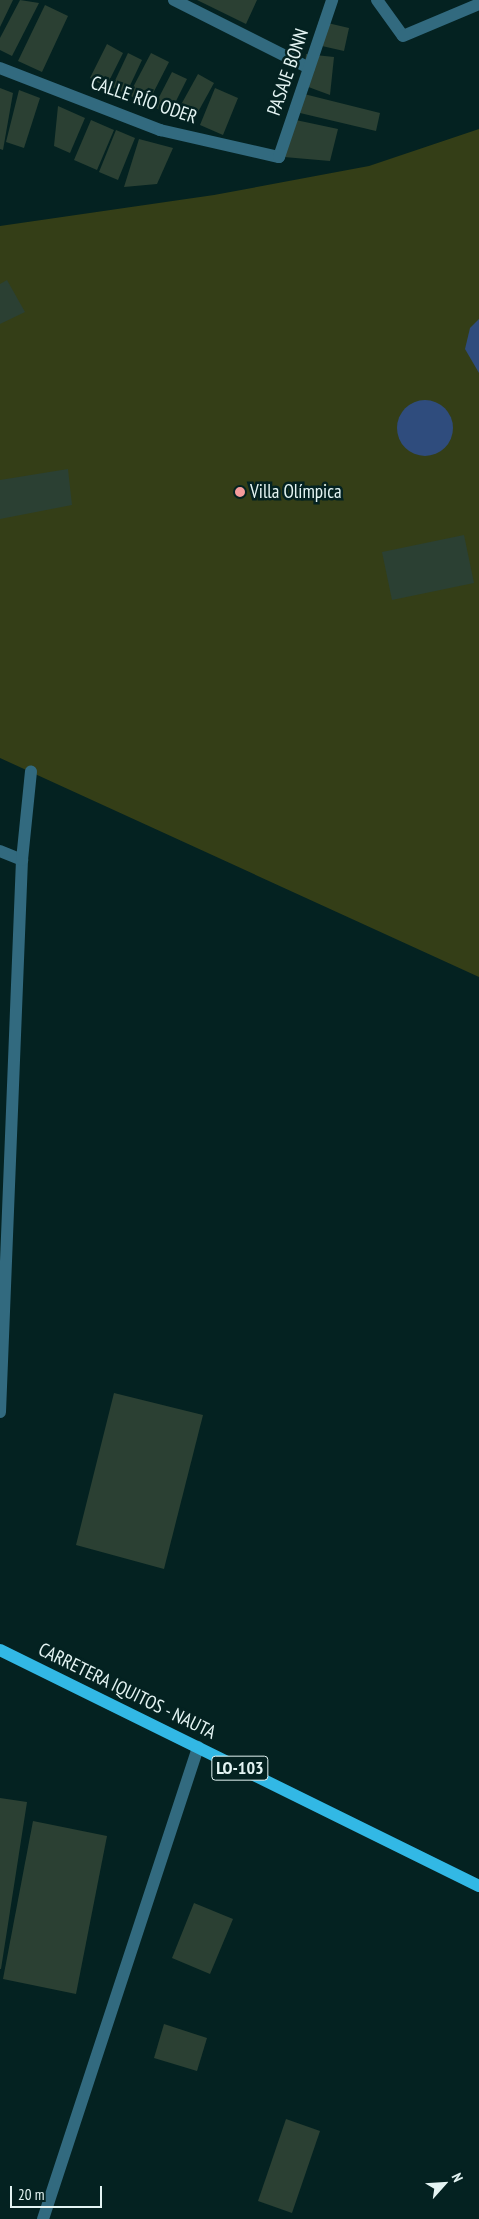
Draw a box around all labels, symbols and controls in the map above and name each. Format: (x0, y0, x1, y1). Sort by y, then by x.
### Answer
street label: PASAJE BONN (263, 26, 313, 118)
street label: CALLE RÍO ODER (88, 71, 200, 129)
place label: Villa Olímpica (250, 481, 342, 503)
marker: Villa Olímpica (234, 486, 246, 498)
street label: CARRETERA IQUITOS - NAUTA (34, 1638, 220, 1744)
road number: LO-103 (211, 1752, 269, 1784)
north arrow (419, 2159, 469, 2209)
text: N (448, 2170, 467, 2185)
scale bar (12, 2176, 105, 2208)
text: 20 m (18, 2185, 44, 2204)

